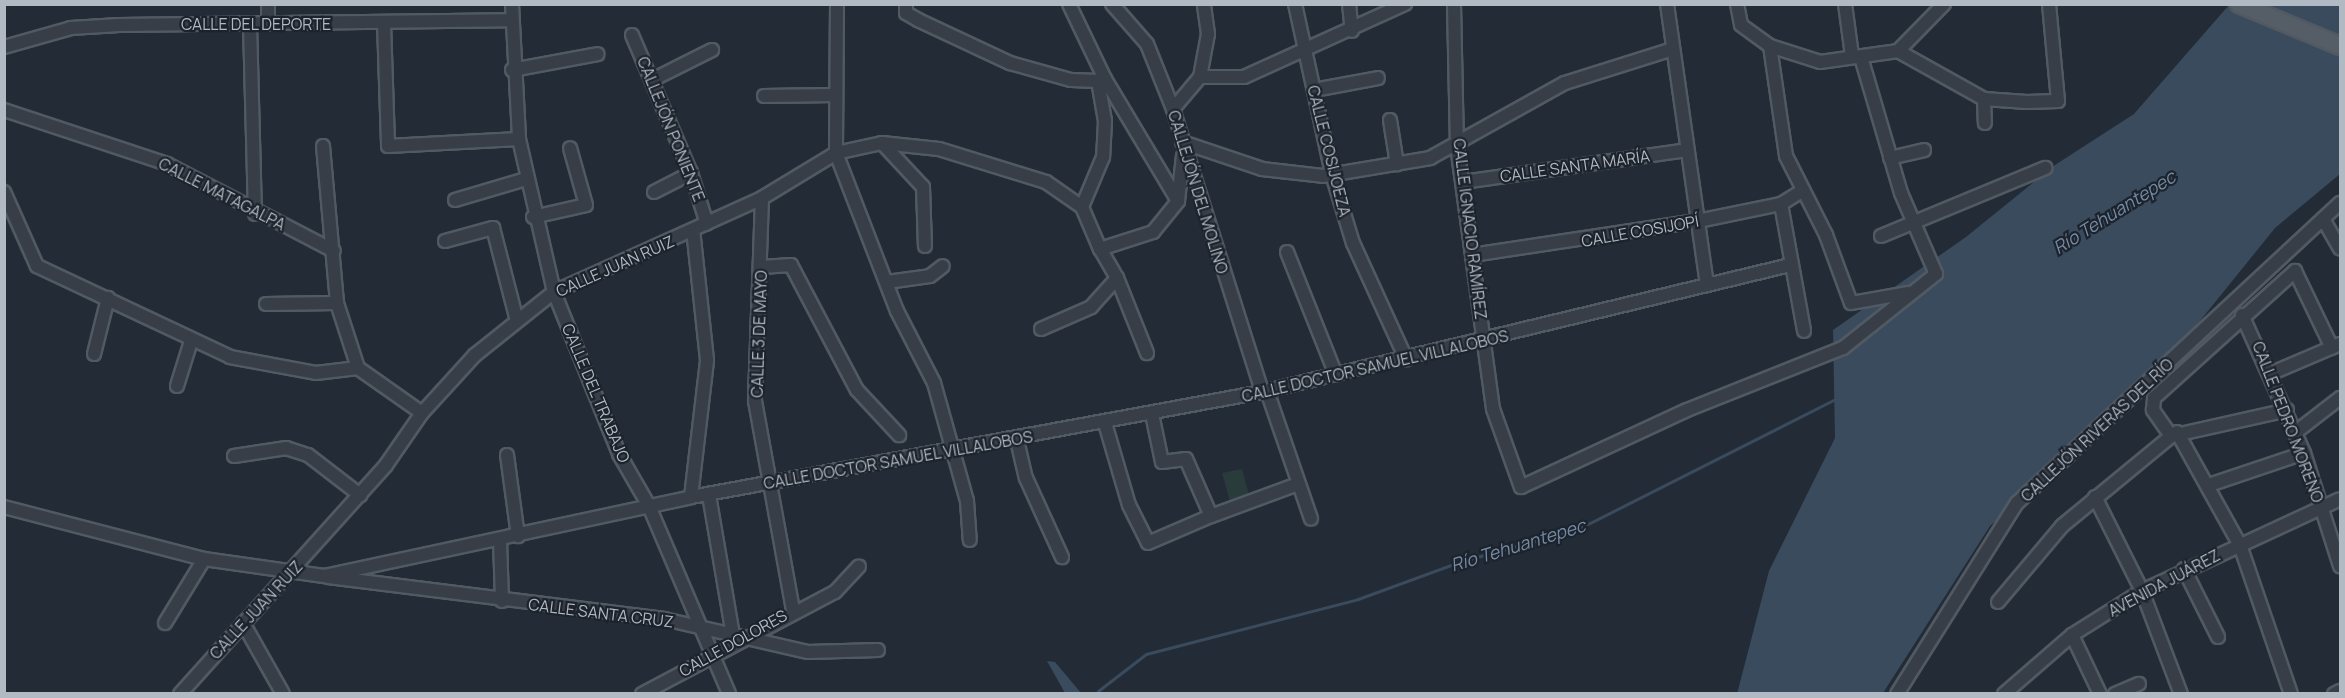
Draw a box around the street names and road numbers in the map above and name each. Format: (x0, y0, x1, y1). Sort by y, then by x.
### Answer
street label: CALLE DEL DEPORTE (180, 14, 332, 34)
street label: CALLEJÓN PONIENTE (633, 54, 709, 204)
street label: CALLE COSIJOEZA (1303, 83, 1355, 219)
street label: CALLEJÓN DEL MOLINO (1164, 108, 1232, 276)
street label: CALLE IGNACIO RAMÍREZ (1449, 137, 1491, 321)
street label: CALLE SANTA MARÍA (1499, 146, 1651, 186)
street label: CALLE MATAGALPA (155, 154, 289, 234)
street label: CALLE COSIJOPÍ (1580, 211, 1700, 251)
street label: CALLE JUAN RUIZ (553, 231, 677, 301)
street label: CALLE 3 DE MAYO (747, 270, 771, 398)
street label: CALLE DEL TRABAJO (558, 320, 634, 466)
street label: CALLE DOCTOR SAMUEL VILLALOBOS (1239, 326, 1511, 406)
street label: CALLE PEDRO MORENO (2248, 339, 2328, 505)
street label: CALLEJÓN RIVERAS DEL RÍO (2017, 354, 2177, 506)
street label: CALLE DOCTOR SAMUEL VILLALOBOS (762, 427, 1034, 493)
street label: AVENIDA JUÁREZ (2105, 546, 2223, 620)
street label: CALLE JUAN RUIZ (206, 557, 306, 663)
street label: CALLE SANTA CRUZ (527, 595, 675, 631)
street label: CALLE DOLORES (676, 605, 790, 681)

